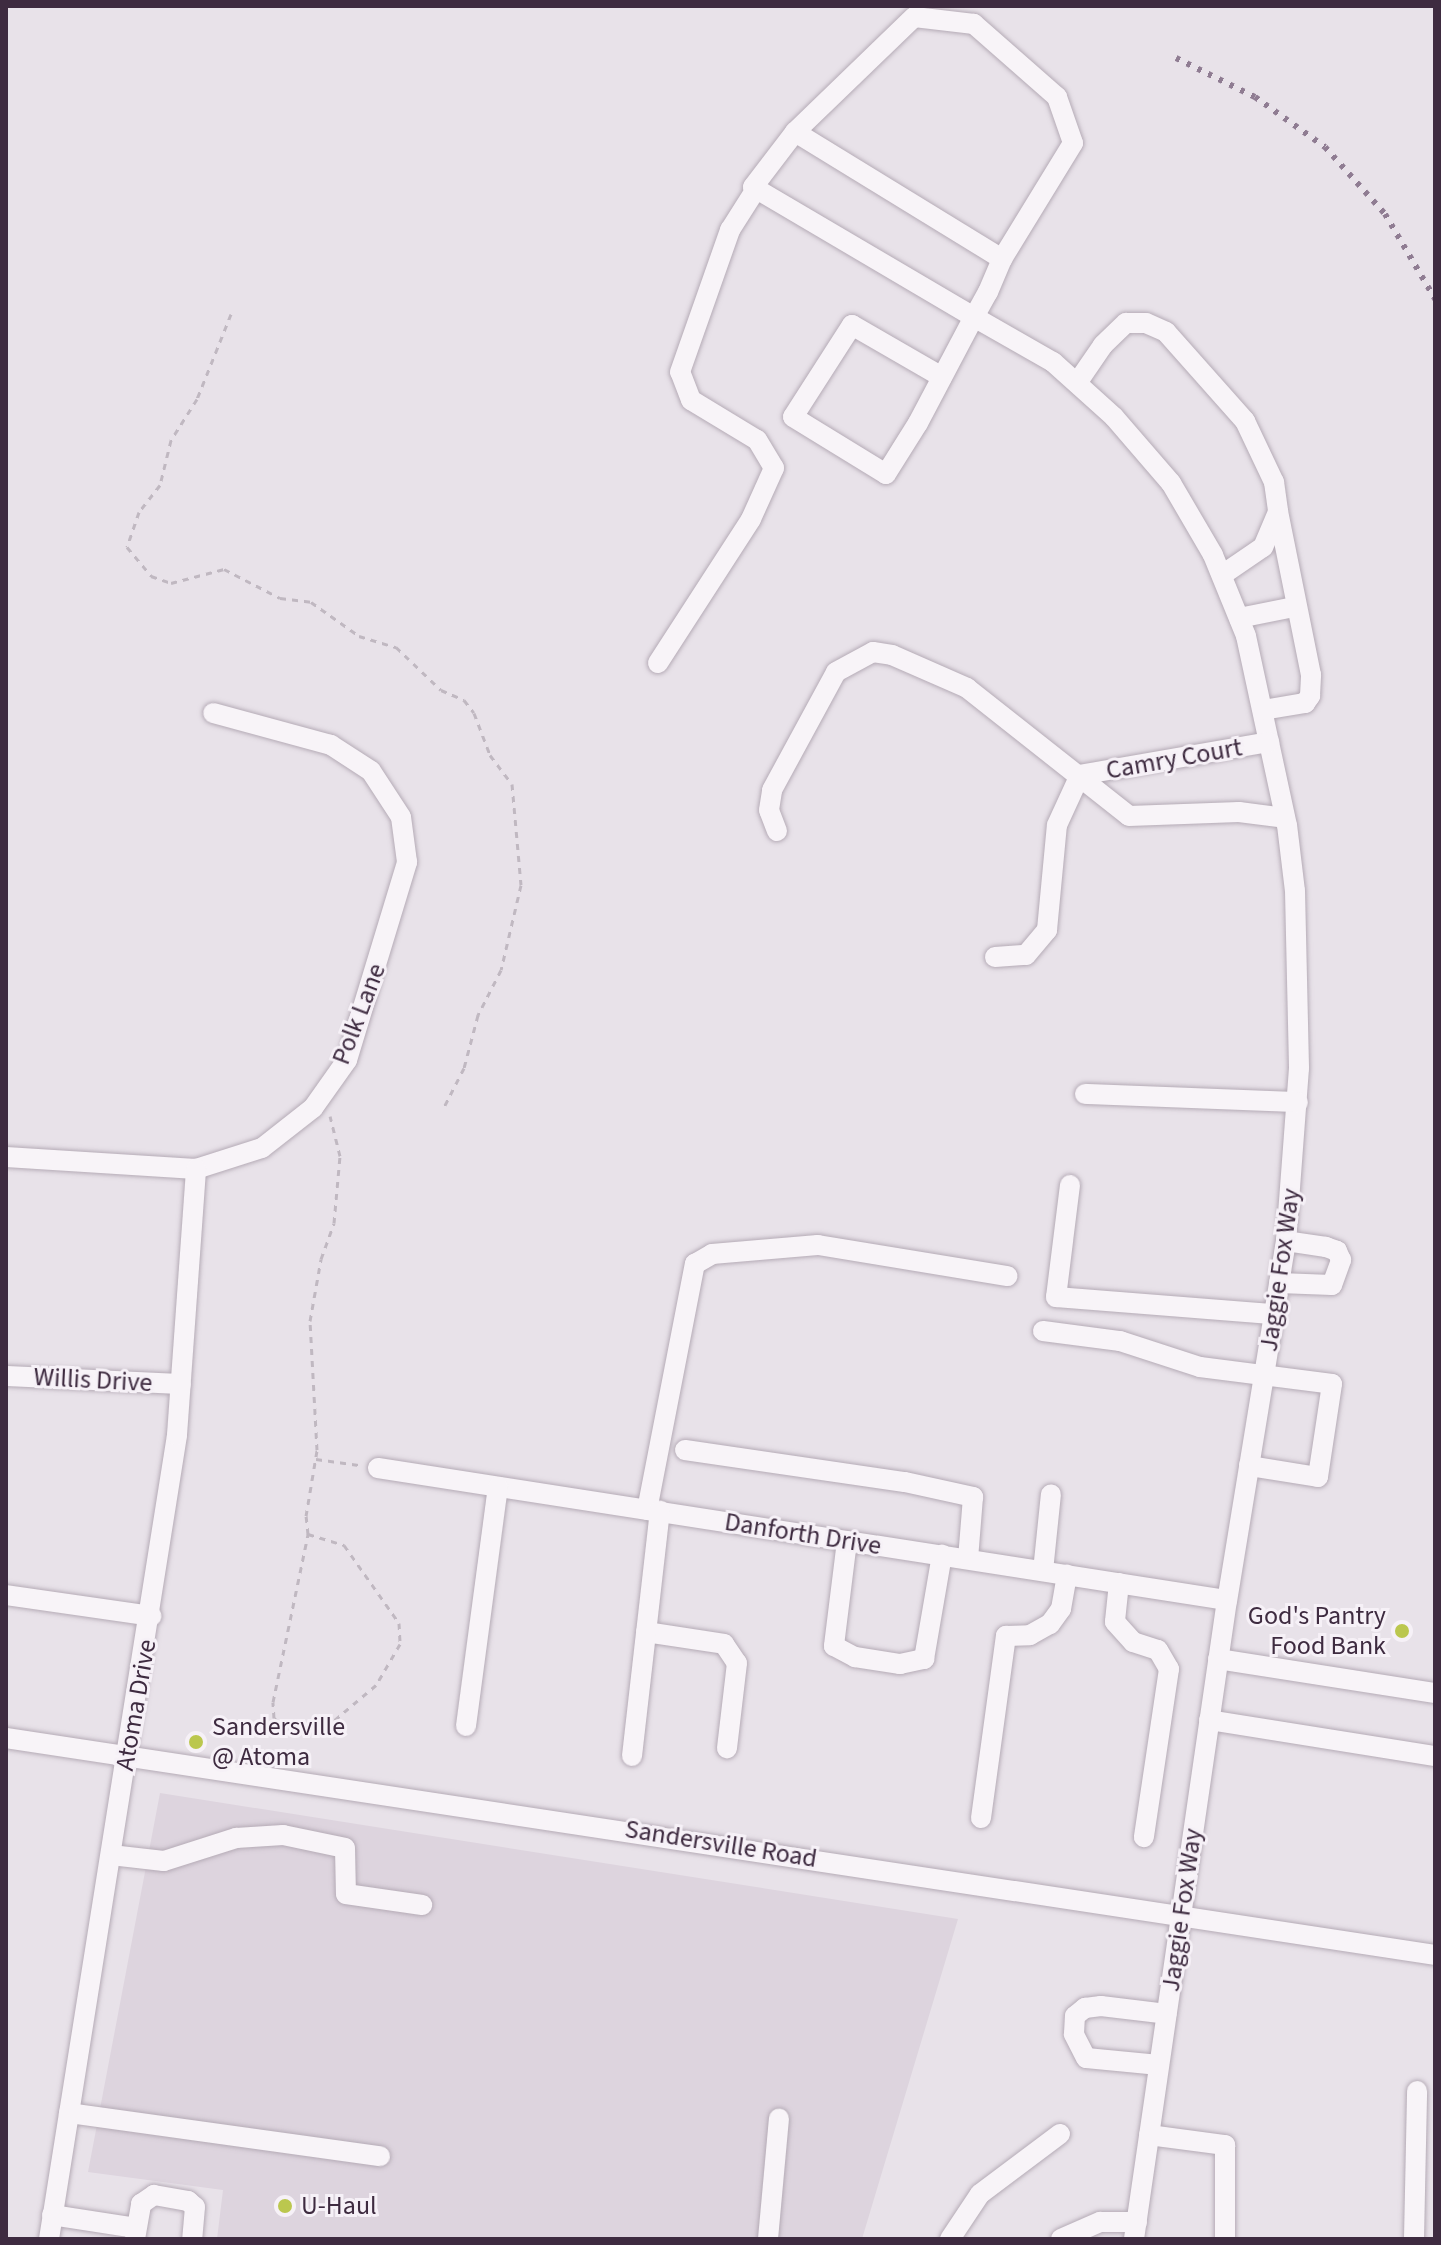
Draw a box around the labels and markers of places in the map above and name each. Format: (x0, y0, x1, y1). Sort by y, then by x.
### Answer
place label: God's Pantry Food Bank (1248, 1600, 1386, 1662)
marker: God's Pantry Food Bank (1393, 1622, 1411, 1640)
place label: Sandersville @ Atoma (212, 1711, 345, 1772)
marker: Sandersville @ Atoma (187, 1733, 205, 1751)
place label: U-Haul (301, 2190, 377, 2222)
marker: U-Haul (276, 2197, 294, 2215)

